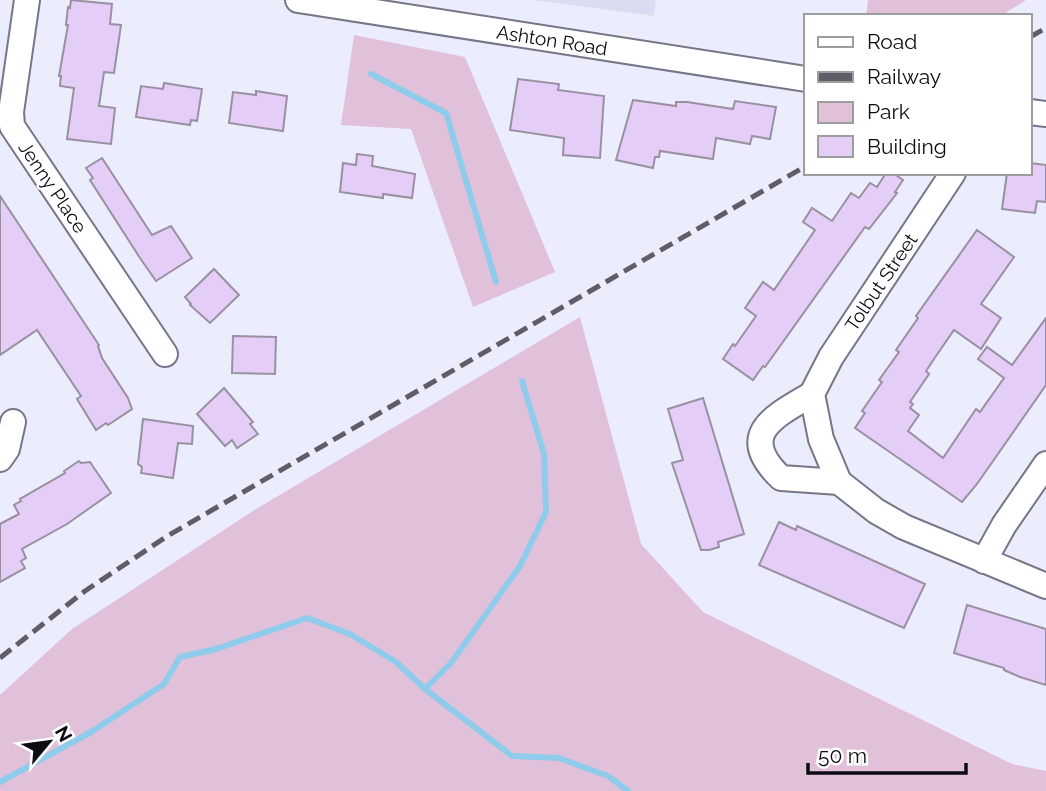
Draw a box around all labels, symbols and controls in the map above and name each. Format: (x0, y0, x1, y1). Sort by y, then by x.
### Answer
legend (804, 14, 1032, 175)
street label: Ashton Road (495, 20, 609, 60)
text: Road (867, 29, 917, 54)
text: Railway (867, 64, 941, 89)
text: Park (867, 99, 910, 124)
text: Building (867, 134, 947, 159)
street label: Jenny Place (14, 137, 92, 237)
street label: Tolbut Street (840, 229, 922, 335)
north arrow (14, 707, 84, 777)
text: N (51, 722, 77, 745)
scale bar (808, 732, 965, 776)
text: 50 m (818, 743, 867, 768)

